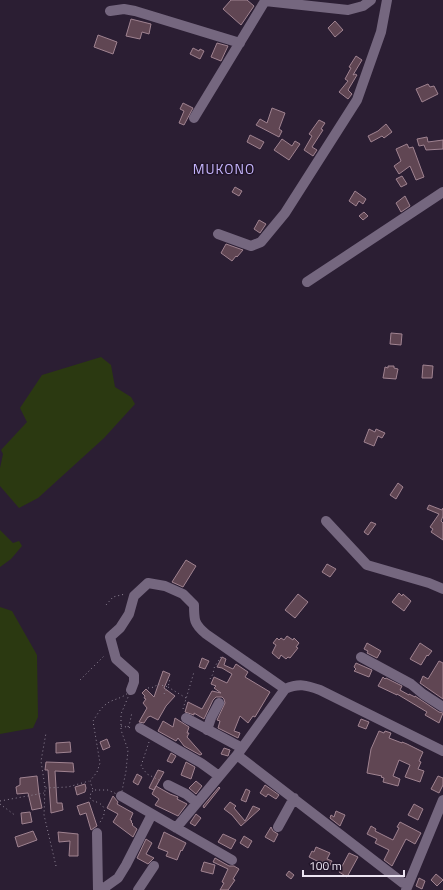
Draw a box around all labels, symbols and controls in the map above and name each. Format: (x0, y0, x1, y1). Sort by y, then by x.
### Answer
district label: MUKONO (193, 158, 255, 179)
scale bar (303, 852, 404, 878)
text: 100 m (309, 856, 342, 875)

